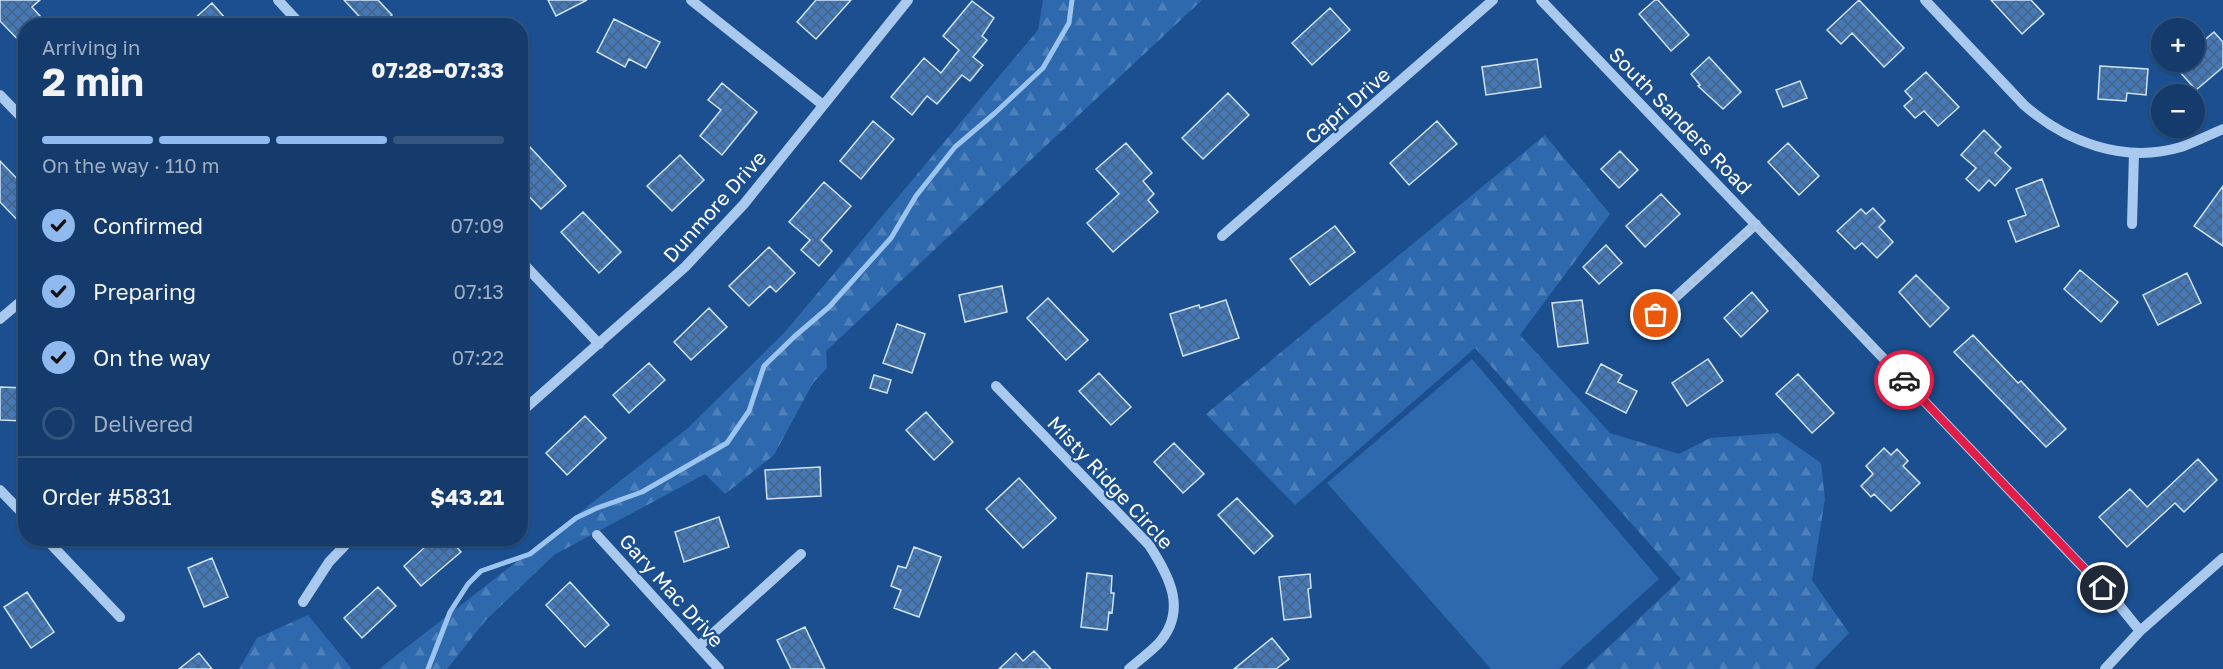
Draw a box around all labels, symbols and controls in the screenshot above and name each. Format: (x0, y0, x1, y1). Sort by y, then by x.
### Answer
map controls (2151, 18, 2205, 138)
button: + (2151, 18, 2205, 72)
text: Arriving in (42, 35, 140, 59)
street label: South Sanders Road (1605, 42, 1757, 198)
text: 07:28–07:33 (371, 56, 504, 83)
text: 2 min (42, 58, 144, 105)
street label: Capri Drive (1300, 62, 1394, 148)
button: − (2151, 84, 2205, 138)
street label: Dunmore Drive (658, 145, 770, 267)
text: On the way · 110 m (42, 153, 219, 177)
icon: check (42, 209, 75, 242)
text: Confirmed (93, 212, 203, 239)
text: 07:09 (451, 213, 504, 237)
icon: check (42, 275, 75, 308)
text: Preparing (93, 278, 196, 305)
text: 07:13 (454, 279, 504, 303)
pin (1630, 289, 1681, 340)
icon: bag (1639, 298, 1672, 331)
icon: check (42, 341, 75, 374)
text: On the way (93, 344, 211, 371)
text: 07:22 (452, 345, 504, 369)
courier (1874, 350, 1934, 410)
icon: car (1888, 364, 1921, 397)
text: Delivered (93, 410, 193, 437)
street label: Misty Ridge Circle (1043, 410, 1179, 554)
text: Order #5831 (42, 483, 172, 510)
text: $43.21 (430, 483, 504, 510)
street label: Gary Mac Drive (615, 528, 729, 652)
pin (2077, 562, 2128, 613)
icon: home (2086, 571, 2119, 604)

